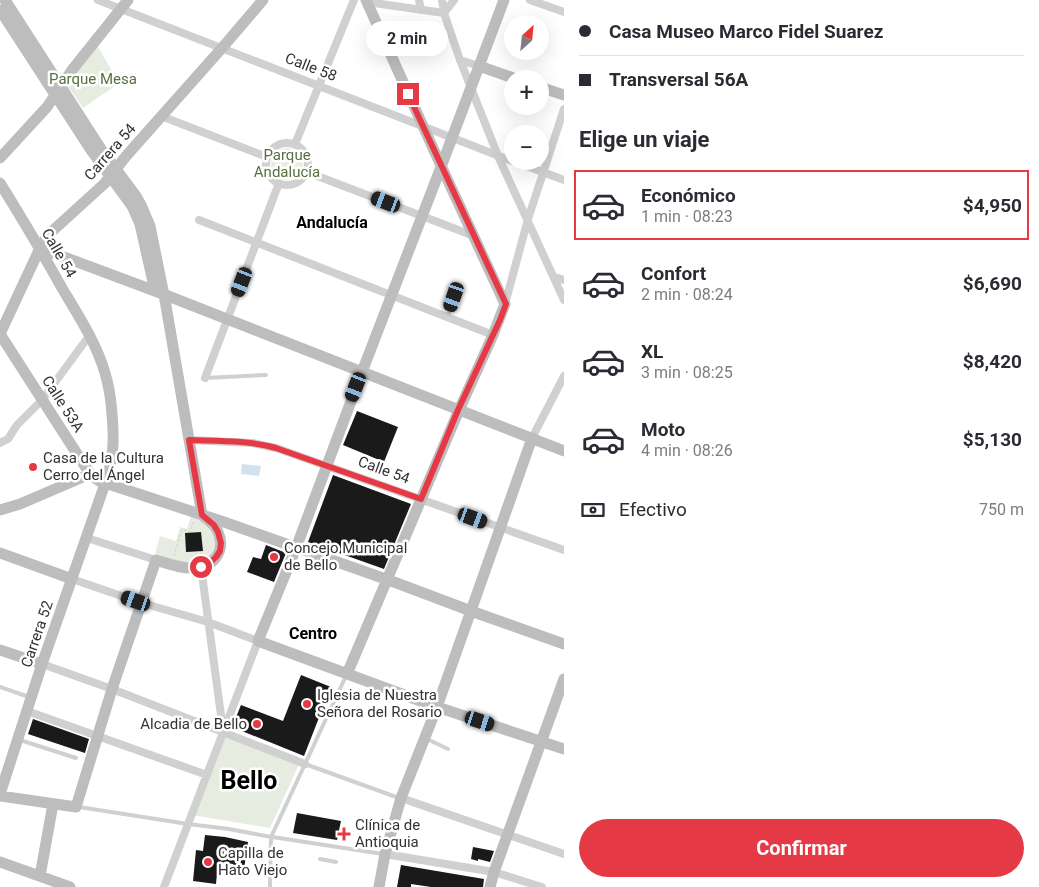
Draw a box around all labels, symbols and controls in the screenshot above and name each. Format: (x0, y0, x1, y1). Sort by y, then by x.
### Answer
north arrow (504, 15, 549, 60)
map controls (504, 15, 549, 170)
text: Casa Museo Marco Fidel Suarez (609, 20, 883, 43)
callout: 2 min (367, 22, 449, 56)
text: 2 min (387, 29, 427, 48)
street label: Calle 58 (283, 49, 339, 85)
text: Transversal 56A (609, 68, 748, 91)
park label: Parque Mesa (49, 70, 137, 88)
button: + (504, 70, 549, 115)
route end (397, 83, 419, 105)
street label: Carrera 54 (80, 119, 140, 184)
button: − (504, 125, 549, 170)
text: Elige un viaje (579, 127, 709, 152)
park label: Parque Andalucía (254, 146, 320, 181)
icon: car (581, 183, 626, 228)
text: Económico (641, 184, 736, 207)
car (369, 190, 402, 214)
text: $4,950 (963, 194, 1022, 217)
text: 1 min · 08:23 (641, 207, 733, 226)
district label: Andalucía (296, 213, 368, 232)
street label: Calle 54 (38, 225, 81, 281)
icon: car (581, 261, 626, 306)
text: Confort (641, 262, 706, 285)
car (229, 265, 254, 299)
text: $6,690 (963, 272, 1022, 295)
car (442, 280, 465, 314)
text: 2 min · 08:24 (641, 285, 733, 304)
icon: car (581, 339, 626, 384)
text: XL (641, 340, 663, 363)
text: $8,420 (963, 350, 1022, 373)
text: 3 min · 08:25 (641, 363, 733, 382)
car (343, 370, 368, 404)
street label: Calle 53A (38, 372, 88, 436)
icon: car (581, 417, 626, 462)
text: Moto (641, 418, 685, 441)
text: $5,130 (963, 428, 1022, 451)
text: 4 min · 08:26 (641, 441, 733, 460)
place label: Casa de la Cultura Cerro del Ángel (43, 449, 164, 484)
street label: Calle 54 (356, 452, 413, 488)
marker: Casa de la Cultura Cerro del Ángel (27, 461, 39, 473)
icon: cash (579, 496, 607, 524)
text: Efectivo (619, 498, 687, 521)
text: 750 m (979, 500, 1024, 519)
car (456, 506, 489, 530)
place label: Concejo Municipal de Bello (284, 539, 407, 574)
marker: Concejo Municipal de Bello (268, 551, 280, 563)
route start (190, 556, 212, 578)
car (119, 589, 152, 613)
street label: Carrera 52 (17, 598, 57, 670)
district label: Centro (289, 624, 337, 643)
place label: Iglesia de Nuestra Señora del Rosario (317, 686, 442, 721)
marker: Iglesia de Nuestra Señora del Rosario (301, 698, 313, 710)
car (463, 709, 496, 733)
place label: Alcadia de Bello (140, 715, 247, 733)
marker: Alcadia de Bello (251, 718, 263, 730)
district label: Bello (221, 766, 277, 795)
place label: Clínica de Antioquia (355, 816, 420, 851)
button: Confirmar (579, 819, 1024, 877)
marker: Clínica de Antioquia (337, 827, 351, 841)
place label: Capilla de Hato Viejo (218, 844, 287, 879)
marker: Capilla de Hato Viejo (202, 856, 214, 868)

